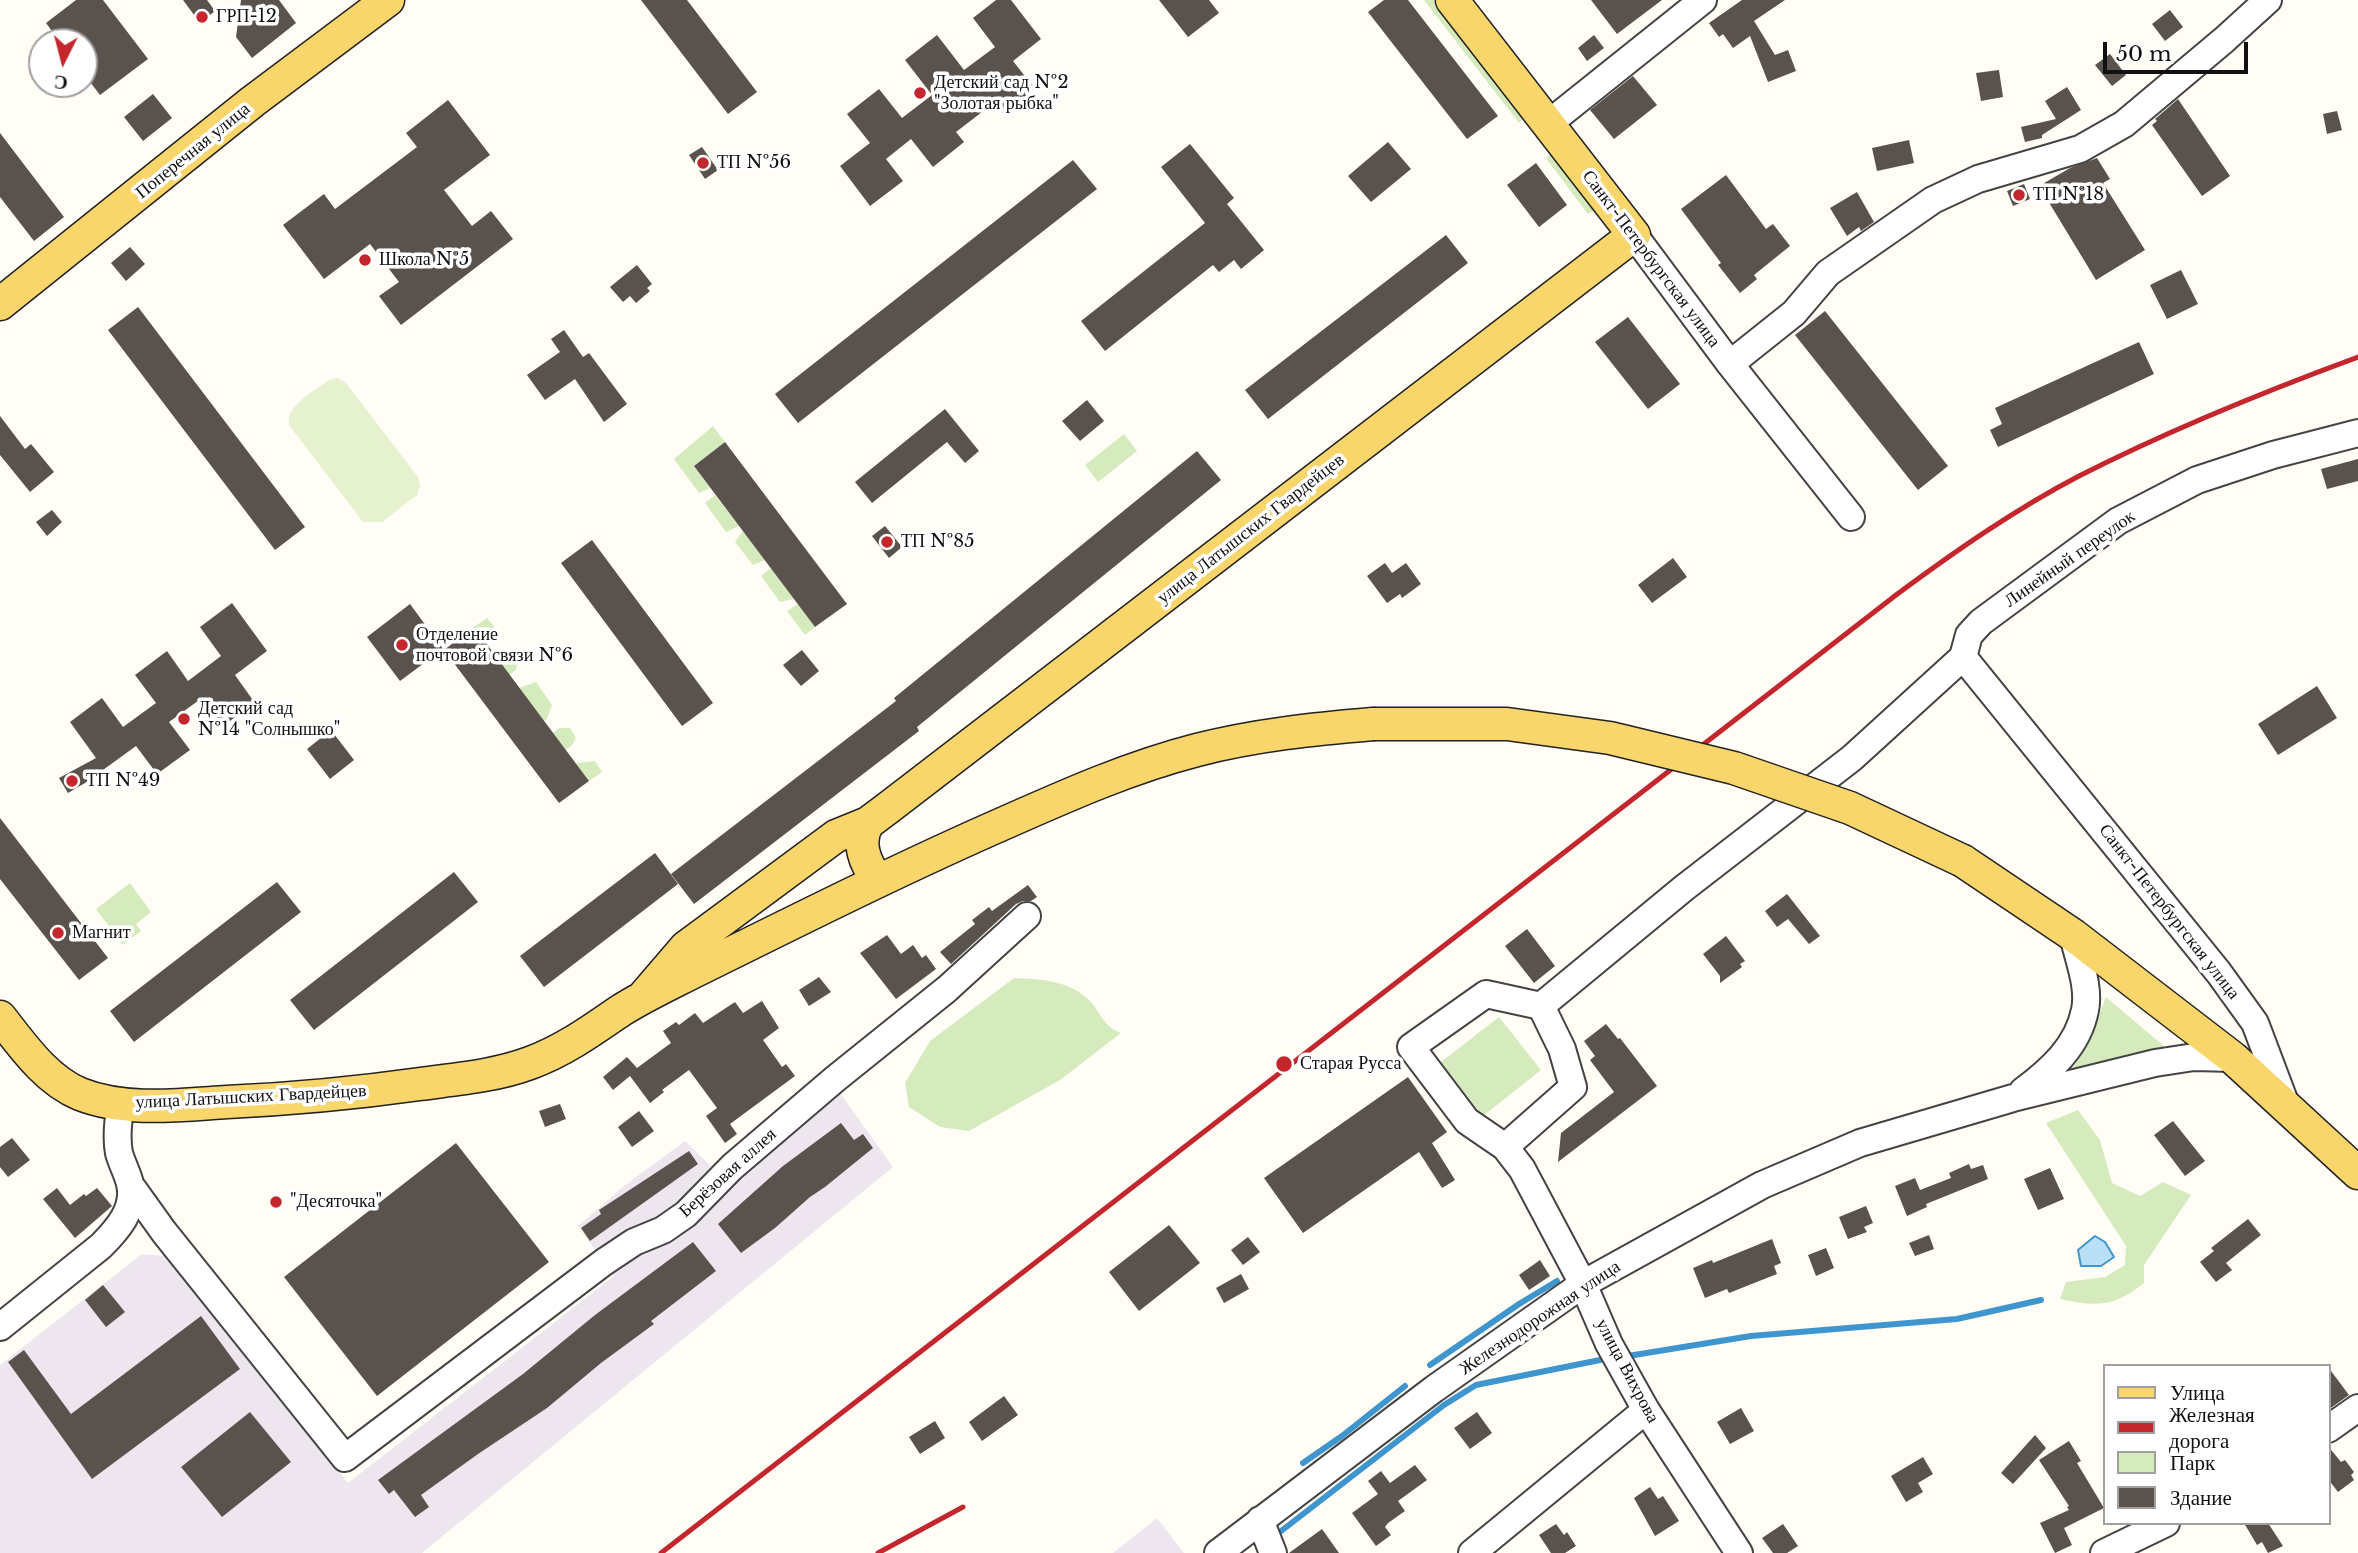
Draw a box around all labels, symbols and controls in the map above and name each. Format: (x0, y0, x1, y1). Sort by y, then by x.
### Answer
place label: ГРП-12 (216, 6, 277, 28)
marker: ГРП-12 (194, 9, 210, 25)
north arrow (28, 28, 98, 98)
scale bar (2106, 28, 2251, 72)
text: 50 m (2116, 41, 2171, 67)
text: С (53, 70, 69, 95)
place label: Детский сад №2 "Золотая рыбка" (934, 72, 1068, 114)
marker: Детский сад №2 "Золотая рыбка" (912, 85, 928, 101)
street label: Поперечная улица (132, 98, 254, 204)
place label: ТП №56 (717, 152, 791, 174)
marker: ТП №56 (695, 155, 711, 171)
street label: Санкт-Петербургская улица (1577, 166, 1725, 352)
place label: ТП №18 (2033, 184, 2104, 206)
marker: ТП №18 (2011, 187, 2027, 203)
place label: Школа №5 (379, 249, 469, 271)
marker: Школа №5 (357, 252, 373, 268)
street label: улица Латышских Гвардейцев (1153, 449, 1349, 609)
street label: Линейный переулок (2000, 506, 2140, 612)
place label: ТП №85 (901, 531, 974, 553)
marker: ТП №85 (879, 534, 895, 550)
place label: Отделение почтовой связи №6 (416, 624, 573, 666)
marker: Отделение почтовой связи №6 (394, 637, 410, 653)
place label: Детский сад №14 "Солнышко" (198, 698, 340, 740)
marker: Детский сад №14 "Солнышко" (176, 711, 192, 727)
place label: ТП №49 (86, 770, 160, 792)
marker: ТП №49 (64, 773, 80, 789)
street label: Санкт-Петербургская улица (2094, 820, 2244, 1004)
place label: Магнит (72, 922, 131, 944)
marker: Магнит (50, 925, 66, 941)
place label: Старая Русса (1300, 1053, 1401, 1075)
marker: Старая Русса (1274, 1054, 1294, 1074)
street label: улица Латышских Гвардейцев (135, 1080, 367, 1114)
street label: Берёзовая аллея (675, 1124, 781, 1222)
place label: "Десяточка" (290, 1191, 382, 1213)
marker: "Десяточка" (268, 1194, 284, 1210)
street label: Железнодорожная улица (1456, 1256, 1624, 1380)
street label: улица Вихрова (1591, 1315, 1663, 1427)
legend (2102, 1364, 2330, 1525)
text: Улица (2170, 1380, 2225, 1406)
text: Железная дорога (2169, 1402, 2255, 1454)
text: Парк (2170, 1450, 2215, 1476)
text: Здание (2170, 1485, 2232, 1511)

